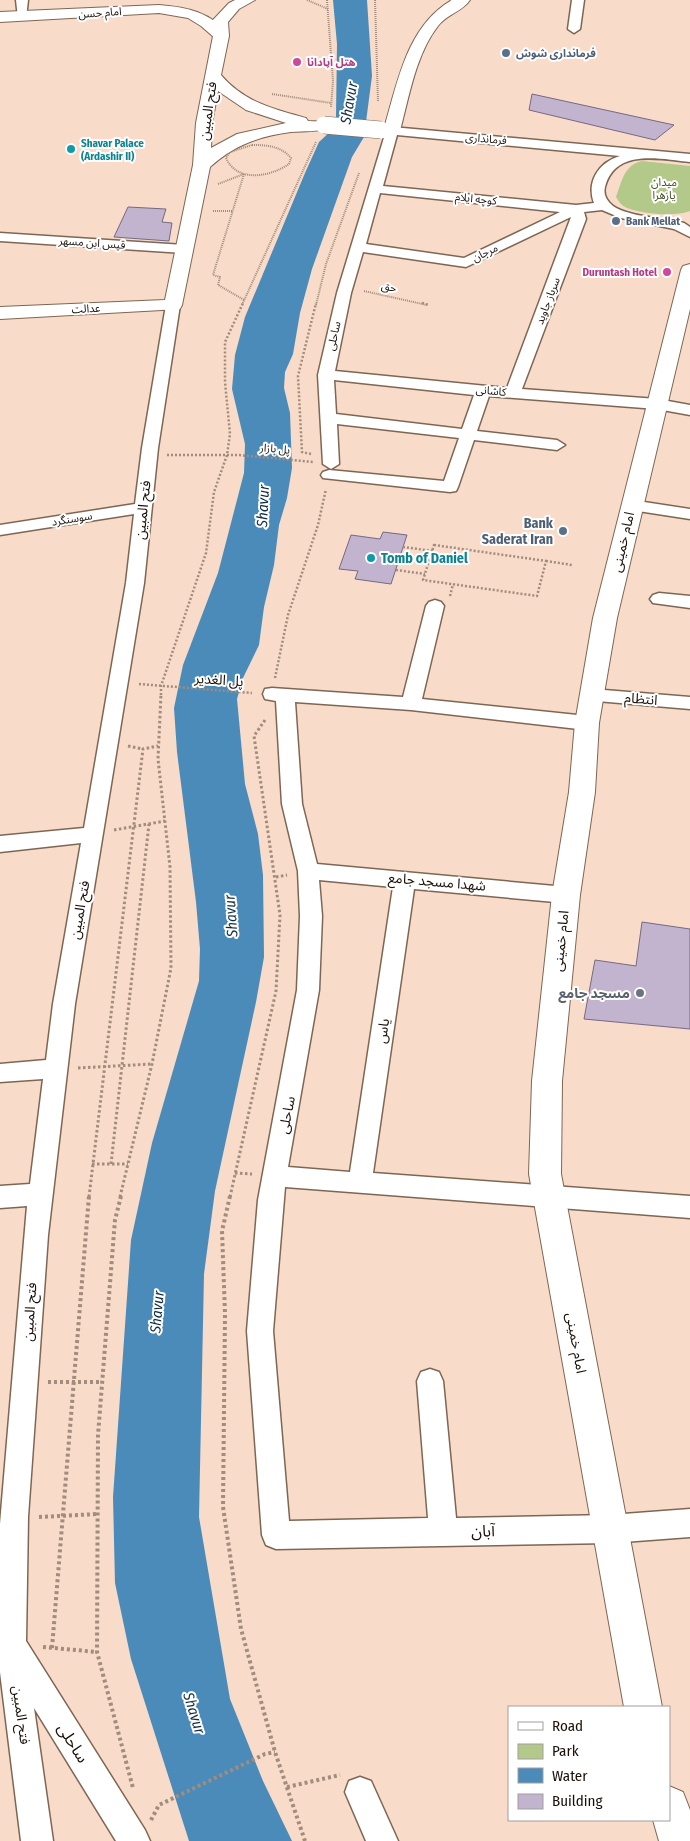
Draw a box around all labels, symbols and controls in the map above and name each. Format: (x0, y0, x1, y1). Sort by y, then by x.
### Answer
street label: امام حسن (78, 5, 122, 22)
marker: فرمانداری شوش (500, 47, 512, 59)
place label: فرمانداری شوش (516, 47, 596, 60)
marker: هتل آپادانا (291, 56, 303, 68)
place label: هتل آپادانا (307, 56, 356, 69)
water label: Shavur (336, 80, 362, 126)
street label: فتح المبین (195, 81, 223, 142)
street label: فرمانداری (465, 131, 507, 147)
place label: Shavar Palace (Ardashir II) (81, 137, 144, 163)
marker: Shavar Palace (Ardashir II) (65, 143, 77, 155)
park label: میدان یازهرا (651, 176, 677, 202)
street label: کوچه ایلام (454, 190, 498, 209)
marker: Bank Mellat (610, 215, 622, 227)
place label: Bank Mellat (626, 215, 680, 228)
street label: قیس ابن مسهر (57, 234, 126, 252)
street label: مرجان (470, 241, 500, 265)
place label: Duruntash Hotel (582, 266, 658, 279)
marker: Duruntash Hotel (661, 266, 673, 278)
street label: سرباز جاوید (533, 275, 563, 326)
street label: حق (380, 279, 398, 295)
street label: عدالت (71, 302, 101, 316)
street label: ساحلی (324, 320, 344, 352)
street label: کاشانی (475, 383, 507, 399)
street label: پل بازار (258, 441, 291, 458)
street label: فتح المبین (131, 480, 157, 541)
water label: Shavur (253, 484, 273, 529)
street label: سوسنگرد (51, 509, 94, 529)
street label: امام خمینی (608, 510, 640, 574)
place label: Bank Saderat Iran (482, 515, 554, 548)
marker: Bank Saderat Iran (557, 525, 569, 537)
place label: Tomb of Daniel (381, 550, 468, 567)
marker: Tomb of Daniel (365, 552, 377, 564)
street label: پل الغدیر (193, 670, 244, 691)
street label: انتظام (624, 689, 658, 711)
street label: شهدا مسجد جامع (387, 869, 487, 897)
street label: فتح المبین (66, 879, 95, 941)
water label: Shavur (220, 893, 242, 939)
street label: امام خمینی (549, 910, 575, 973)
place label: مسجد جامع (558, 985, 630, 1003)
marker: مسجد جامع (634, 987, 646, 999)
street label: یاس (373, 1017, 393, 1045)
street label: ساحلی (275, 1095, 299, 1135)
street label: فتح المبین (19, 1282, 43, 1342)
water label: Shavur (146, 1289, 168, 1335)
street label: امام خمینی (560, 1311, 590, 1375)
street label: آبان (471, 1521, 496, 1541)
street label: فتح المبین (6, 1685, 34, 1746)
water label: Shavur (179, 1689, 209, 1737)
legend (508, 1706, 670, 1821)
text: Road (552, 1717, 583, 1735)
street label: ساحلی (53, 1720, 93, 1766)
text: Park (552, 1742, 579, 1760)
text: Water (552, 1767, 588, 1785)
text: Building (552, 1792, 603, 1810)

